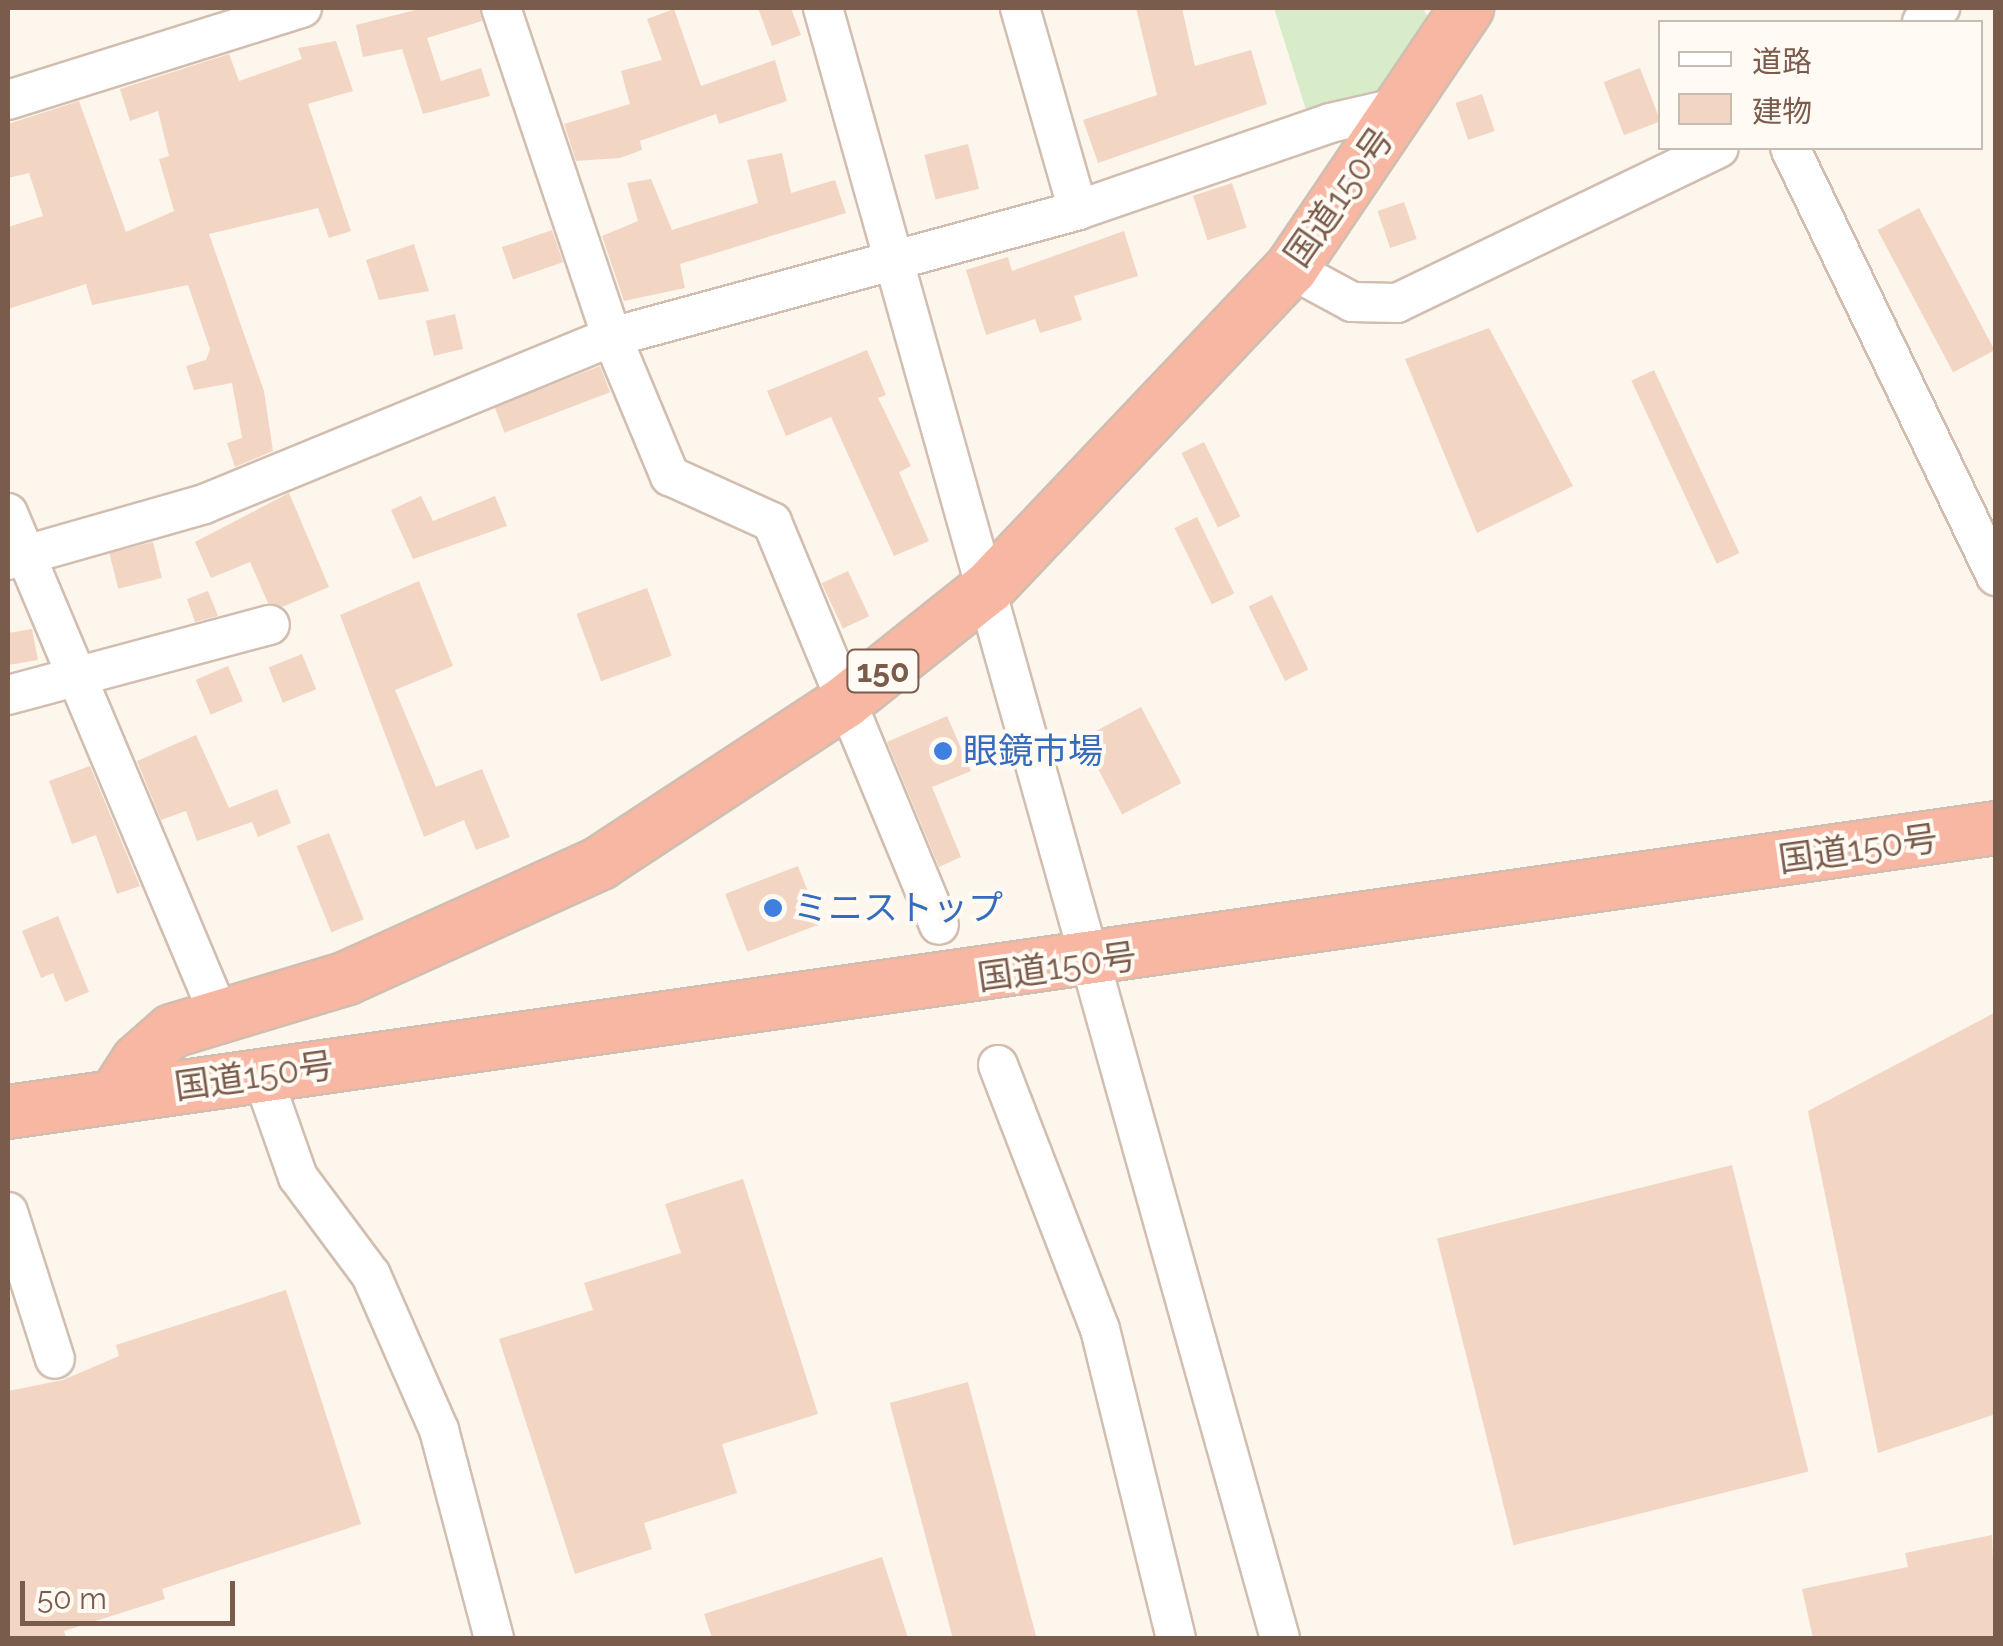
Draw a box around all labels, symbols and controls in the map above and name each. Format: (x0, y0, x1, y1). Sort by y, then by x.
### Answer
legend (1658, 20, 1983, 150)
text: 道路 (1752, 44, 1812, 79)
text: 建物 (1752, 94, 1812, 129)
street label: 国道150号 (1276, 119, 1402, 275)
road number: 150 (846, 644, 920, 698)
place label: 眼鏡市場 (963, 730, 1103, 772)
marker: 眼鏡市場 (932, 740, 954, 762)
street label: 国道150号 (1776, 817, 1940, 881)
place label: ミニストップ (793, 887, 1003, 929)
marker: ミニストップ (762, 897, 784, 919)
street label: 国道150号 (975, 935, 1139, 999)
street label: 国道150号 (172, 1044, 336, 1108)
scale bar (25, 1561, 240, 1623)
text: 50 m (37, 1581, 107, 1616)

